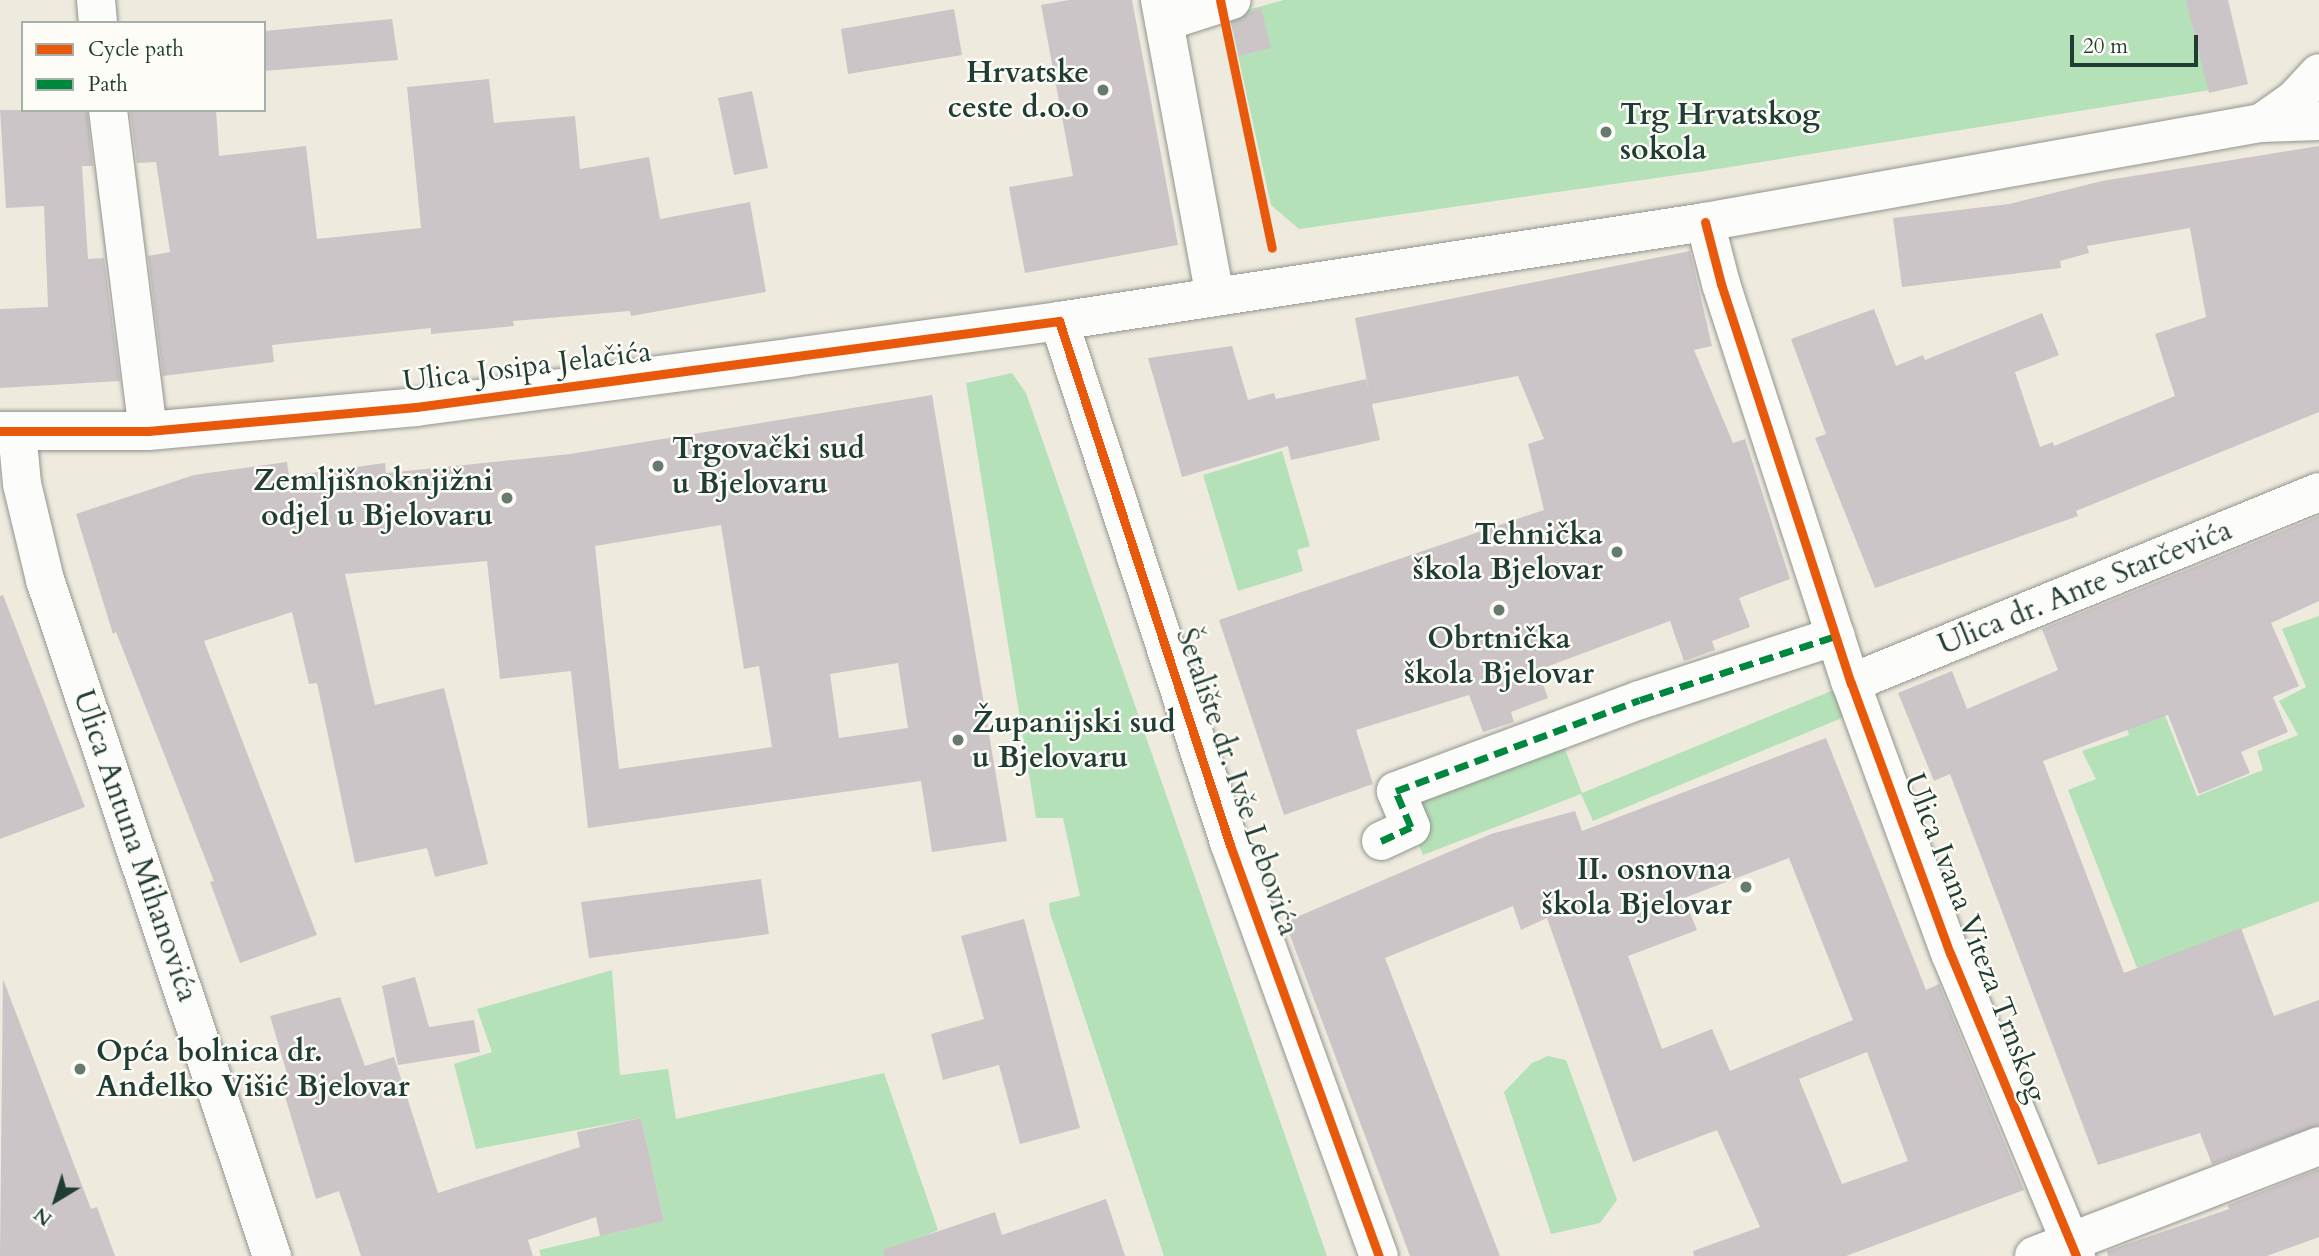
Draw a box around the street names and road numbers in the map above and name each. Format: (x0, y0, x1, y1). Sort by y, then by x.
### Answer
street label: Ulica Josipa Jelačića (401, 334, 653, 400)
street label: Ulica dr. Ante Starčevića (1933, 513, 2237, 663)
street label: Šetalište dr. Ivše Lebovića (1167, 624, 1307, 940)
street label: Ulica Antuna Mihanovića (65, 685, 205, 1007)
street label: Ulica Ivana Viteza Trnskog (1896, 769, 2054, 1107)

